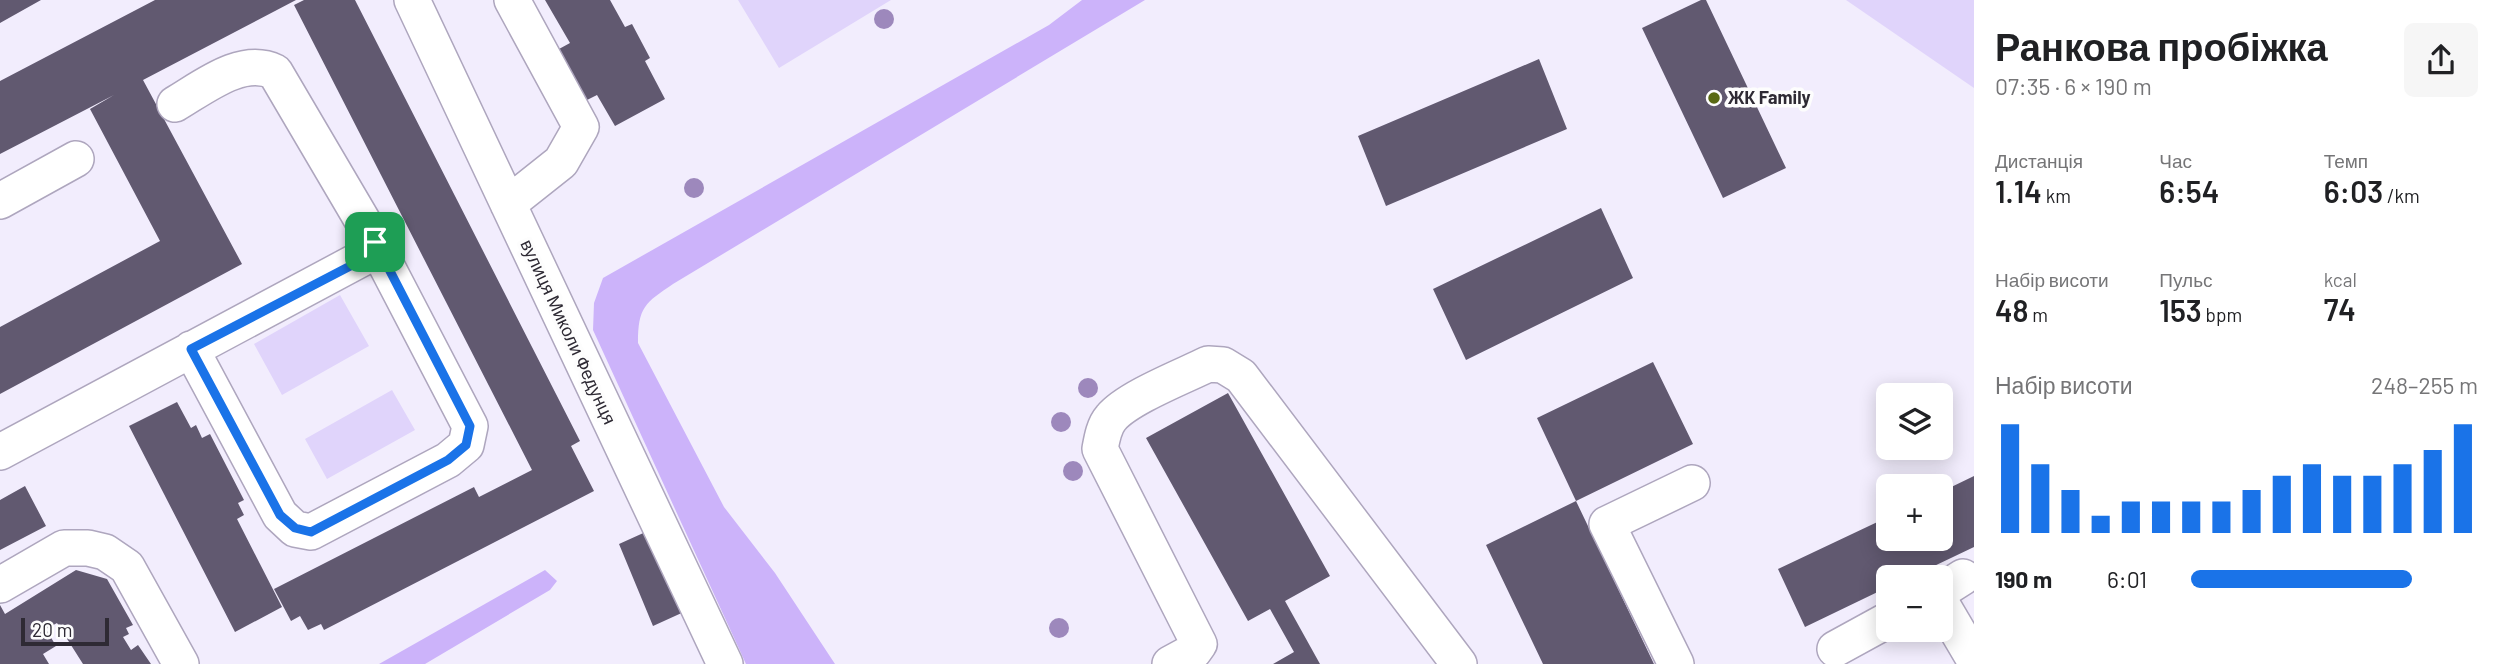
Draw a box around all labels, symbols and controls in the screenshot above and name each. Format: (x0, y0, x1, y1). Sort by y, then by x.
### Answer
text: Ранкова пробіжка (1995, 23, 2328, 69)
button: share (2404, 23, 2478, 97)
text: 07:35 · 6 × 190 m (1995, 72, 2152, 100)
place label: ЖК Family (1727, 86, 1811, 108)
marker: ЖК Family (1706, 90, 1722, 106)
text: Дистанція (1995, 149, 2083, 172)
text: Час (2159, 149, 2192, 172)
text: Темп (2324, 149, 2368, 172)
text: 1.14 (1995, 173, 2042, 209)
text: 6:54 (2159, 173, 2219, 209)
text: 6:03 (2324, 173, 2383, 209)
text: km (2042, 184, 2071, 207)
text: /km (2383, 184, 2420, 207)
pin (345, 212, 405, 272)
icon: arrive (356, 223, 394, 261)
street label: вулиця Миколи Федунця (516, 236, 621, 428)
text: Набір висоти (1995, 268, 2109, 291)
text: Пульс (2159, 268, 2213, 291)
text: kcal (2324, 268, 2357, 291)
text: 74 (2324, 291, 2356, 327)
text: 48 (1995, 292, 2029, 328)
text: 153 (2159, 292, 2202, 328)
text: m (2029, 303, 2048, 326)
text: bpm (2202, 303, 2242, 326)
text: Набір висоти (1995, 371, 2133, 399)
text: 248–255 m (2371, 371, 2478, 399)
map controls (1876, 383, 1953, 642)
button: layers (1876, 383, 1953, 460)
button: + (1876, 474, 1953, 551)
button: − (1876, 565, 1953, 642)
text: 190 m (1995, 565, 2052, 593)
text: 6:01 (2107, 565, 2147, 593)
scale bar (21, 615, 108, 647)
text: 20 m (32, 618, 72, 641)

